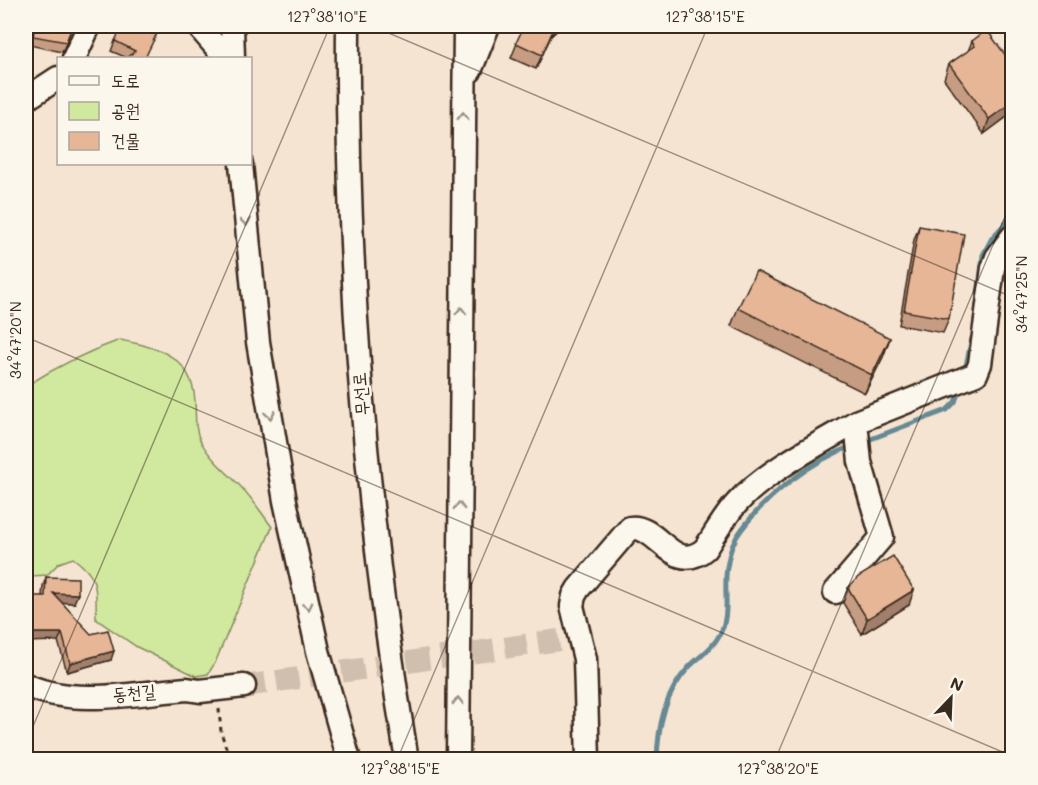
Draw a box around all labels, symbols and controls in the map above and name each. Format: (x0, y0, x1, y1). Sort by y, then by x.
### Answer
text: 127°38'10"E (287, 6, 368, 26)
text: 127°38'15"E (665, 6, 745, 26)
legend (57, 57, 252, 165)
text: 도로 (111, 68, 140, 92)
text: 공원 (111, 98, 140, 122)
one-way arrow (457, 112, 469, 121)
text: 건물 (111, 128, 140, 152)
one-way arrow (239, 217, 252, 226)
text: 34°47'25"N (1011, 255, 1031, 333)
text: 34°47'20"N (5, 301, 25, 379)
one-way arrow (455, 307, 467, 316)
street label: 무선로 (346, 371, 374, 417)
one-way arrow (264, 410, 276, 420)
one-way arrow (453, 502, 465, 511)
one-way arrow (301, 601, 314, 611)
north arrow (921, 668, 981, 728)
text: N (947, 672, 967, 696)
street label: 동천길 (111, 678, 157, 706)
one-way arrow (452, 697, 464, 706)
text: 127°38'15"E (360, 758, 440, 778)
text: 127°38'20"E (737, 758, 819, 778)

